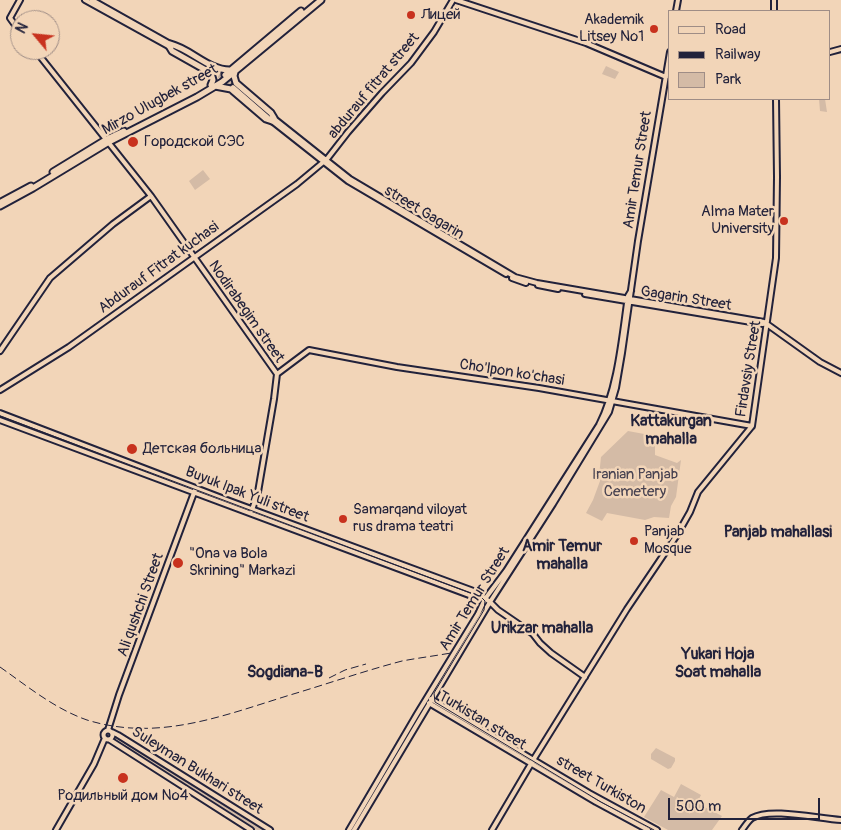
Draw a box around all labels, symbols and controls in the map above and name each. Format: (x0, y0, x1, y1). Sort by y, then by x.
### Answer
place label: Лицей (421, 6, 461, 24)
marker: Лицей (405, 9, 417, 21)
north arrow (10, 10, 60, 60)
legend (668, 10, 831, 100)
place label: Akademik Litsey №1 (579, 11, 644, 46)
text: N (12, 20, 32, 36)
text: Road (715, 20, 746, 39)
marker: Akademik Litsey №1 (648, 23, 660, 35)
street label: abdurauf fitrat street (324, 29, 424, 143)
text: Railway (715, 45, 760, 64)
street label: Mirzo Ulugbek street (99, 61, 221, 139)
text: Park (715, 70, 741, 89)
street label: Amir Temur Street (620, 110, 656, 230)
place label: Городской СЭС (144, 133, 245, 151)
marker: Городской СЭС (126, 135, 140, 149)
street label: street Gagarin (381, 182, 467, 244)
place label: Alma Mater University (701, 203, 774, 238)
marker: Alma Mater University (778, 215, 790, 227)
street label: Abdurauf Fitrat kuchasi (95, 218, 223, 318)
street label: Nodirabegim street (204, 258, 288, 366)
street label: Gagarin Street (639, 283, 733, 315)
street label: Firdavsiy Street (732, 319, 766, 419)
street label: Cho'lpon ko'chasi (458, 356, 566, 390)
district label: Kattakurgan mahalla (630, 412, 712, 450)
place label: Детская больница (143, 440, 262, 458)
marker: Детская больница (125, 442, 139, 456)
street label: Buyuk Ipak Yuli street (183, 463, 311, 527)
park label: Iranian Panjab Cemetery (592, 466, 678, 501)
place label: Samarqand viloyat rus drama teatri (353, 501, 467, 536)
marker: Samarqand viloyat rus drama teatri (337, 513, 349, 525)
place label: Panjab Mosque (644, 523, 692, 558)
district label: Panjab mahallasi (724, 523, 832, 543)
marker: Panjab Mosque (628, 535, 640, 547)
district label: Amir Temur mahalla (522, 537, 602, 575)
street label: Amir Temur Street (436, 544, 514, 654)
place label: "Ona va Bola Skrining" Markazi (189, 545, 295, 580)
street label: Ali qushchi Street (114, 551, 168, 659)
marker: "Ona va Bola Skrining" Markazi (171, 556, 185, 570)
district label: Urikzar mahalla (491, 619, 593, 639)
district label: Yukari Hoja Soat mahalla (675, 645, 761, 683)
district label: Sogdiana-B (247, 663, 323, 683)
street label: Turkistan street (435, 688, 529, 754)
street label: Suleyman Bukhari street (128, 723, 266, 819)
street label: street Turkiston (553, 752, 649, 818)
marker: Родильный дом №4 (116, 771, 130, 785)
place label: Родильный дом №4 (58, 787, 188, 805)
scale bar (671, 788, 824, 820)
text: 500 m (676, 797, 721, 816)

